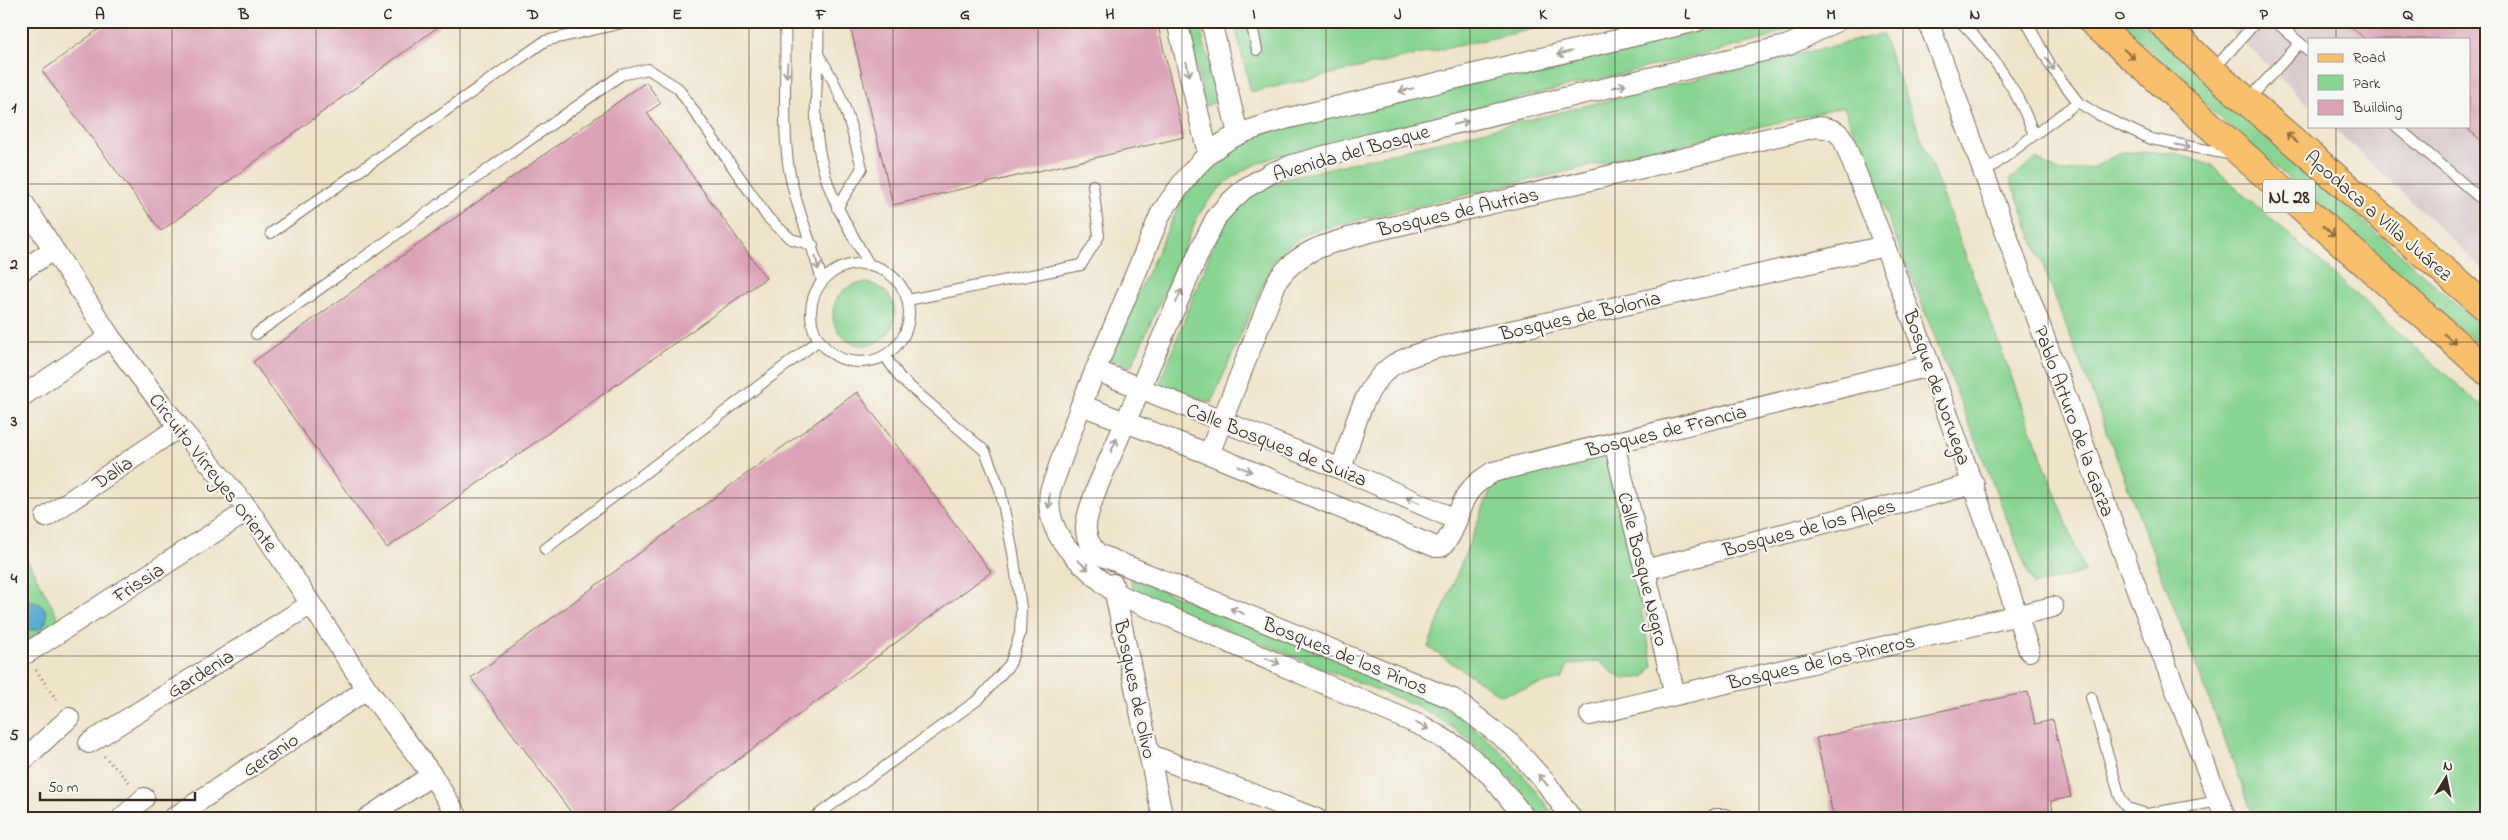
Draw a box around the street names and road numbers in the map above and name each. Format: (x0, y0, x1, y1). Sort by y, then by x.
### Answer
street label: Avenida del Bosque (1270, 118, 1433, 191)
street label: Apodaca a Villa Juárez (2297, 144, 2458, 290)
road number: NL 28 (2263, 180, 2315, 212)
street label: Bosques de Autrias (1374, 181, 1542, 246)
street label: Bosques de Bolonia (1496, 285, 1664, 350)
street label: Bosque de Noruega (1893, 305, 1977, 470)
street label: Pablo Arturo de la Garza (2025, 322, 2121, 521)
street label: Circuito Virreyes Oriente (141, 388, 283, 559)
street label: Calle Bosques de Suiza (1181, 397, 1371, 496)
street label: Bosques de Francia (1582, 398, 1750, 467)
street label: Dalia (87, 450, 139, 499)
street label: Calle Bosque Negro (1607, 489, 1675, 650)
street label: Bosques de los Alpes (1719, 492, 1899, 567)
street label: Frissia (107, 557, 171, 612)
street label: Bosques de los Pinos (1257, 610, 1432, 704)
street label: Bosques de Olivo (1104, 616, 1162, 762)
street label: Bosques de los Pineros (1724, 628, 1918, 699)
street label: Gardenia (162, 643, 240, 707)
street label: Geranio (237, 727, 305, 786)

